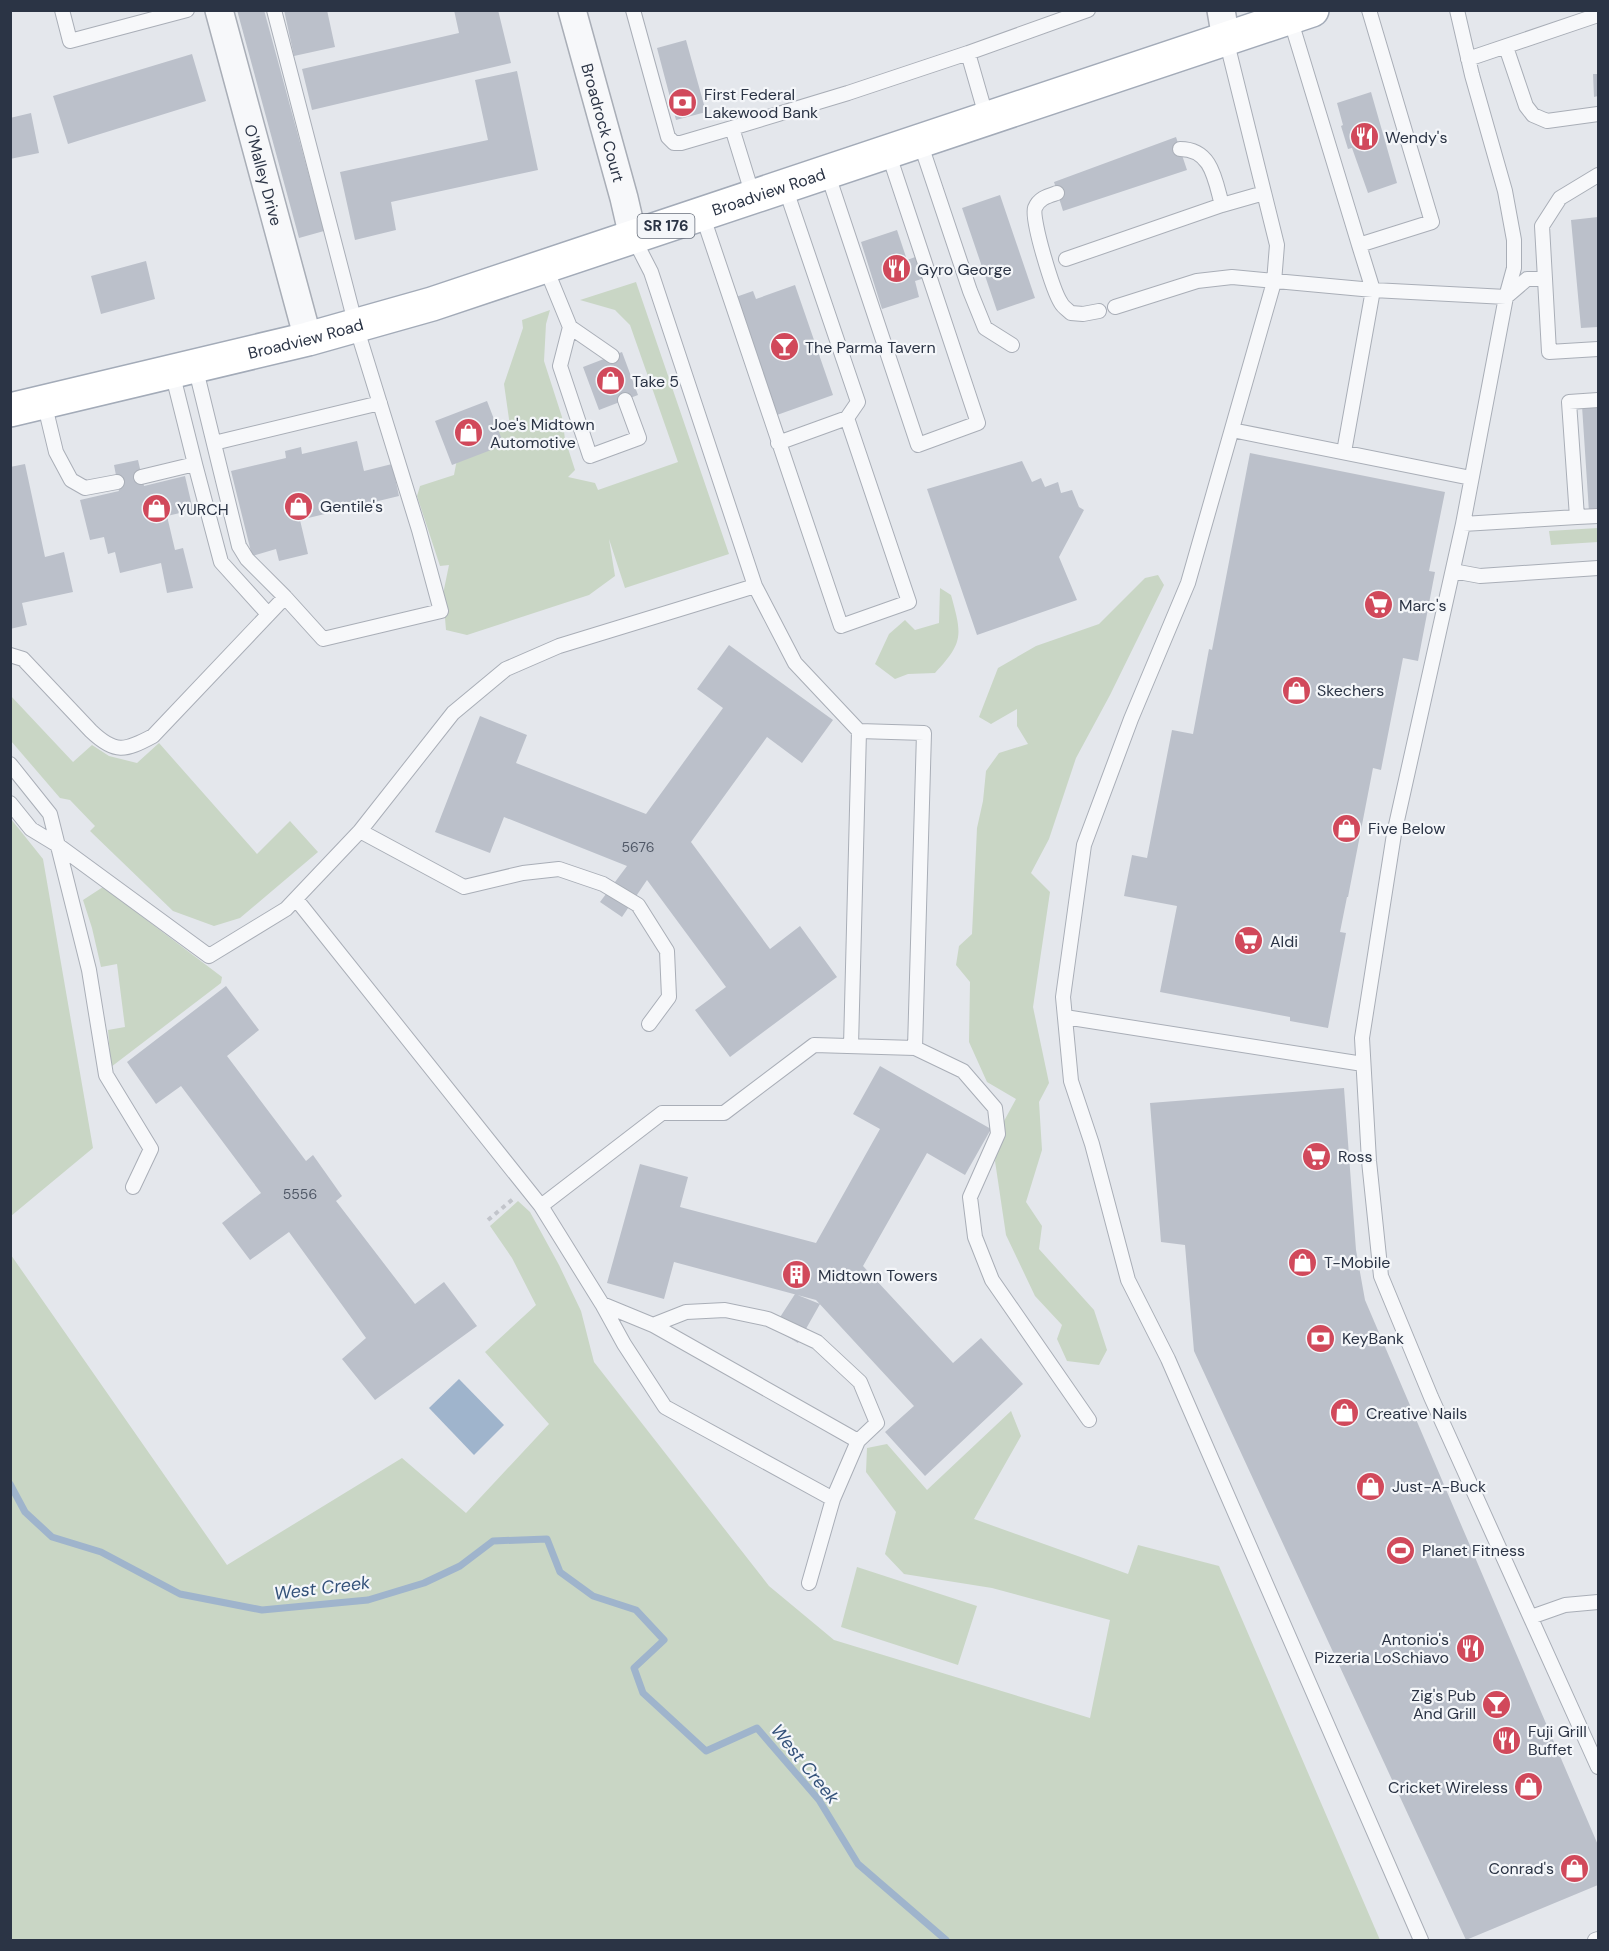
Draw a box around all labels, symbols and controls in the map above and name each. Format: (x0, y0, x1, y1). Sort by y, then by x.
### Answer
street label: Broadrock Court (576, 61, 629, 185)
place label: First Federal Lakewood Bank (704, 84, 818, 123)
bank icon: First Federal Lakewood Bank (667, 87, 699, 119)
restaurant icon: Wendy's (1348, 121, 1380, 153)
street label: O'Malley Drive (239, 122, 287, 228)
place label: Wendy's (1385, 127, 1447, 148)
street label: Broadview Road (709, 163, 828, 221)
road number: SR 176 (638, 214, 694, 238)
restaurant icon: Gyro George (880, 253, 912, 285)
place label: Gyro George (917, 259, 1012, 280)
street label: Broadview Road (246, 314, 366, 364)
bar icon: The Parma Tavern (768, 331, 800, 363)
place label: The Parma Tavern (805, 337, 936, 358)
shop icon: Take 5 (595, 365, 627, 397)
place label: Take 5 (632, 371, 679, 392)
place label: Joe's Midtown Automotive (490, 414, 595, 453)
shop icon: Joe's Midtown Automotive (453, 417, 485, 449)
shop icon: Gentile's (283, 490, 315, 522)
shop icon: YURCH (140, 493, 172, 525)
place label: Gentile's (320, 496, 383, 517)
place label: YURCH (177, 499, 229, 520)
supermarket icon: Marc's (1362, 589, 1394, 621)
place label: Marc's (1399, 595, 1447, 616)
shop icon: Skechers (1280, 674, 1312, 706)
place label: Skechers (1317, 680, 1384, 701)
shop icon: Five Below (1331, 812, 1363, 844)
place label: Five Below (1368, 818, 1445, 839)
house number: 5676 (622, 838, 654, 856)
supermarket icon: Aldi (1233, 925, 1265, 957)
place label: Aldi (1270, 931, 1298, 952)
supermarket icon: Ross (1301, 1140, 1333, 1172)
place label: Ross (1338, 1146, 1373, 1167)
house number: 5556 (283, 1185, 317, 1203)
shop icon: T-Mobile (1287, 1246, 1319, 1278)
place label: T-Mobile (1324, 1252, 1390, 1273)
building icon: Midtown Towers (781, 1259, 813, 1291)
place label: Midtown Towers (818, 1265, 938, 1286)
bank icon: KeyBank (1305, 1322, 1337, 1354)
place label: KeyBank (1342, 1328, 1404, 1349)
shop icon: Creative Nails (1329, 1397, 1361, 1429)
place label: Creative Nails (1366, 1403, 1467, 1424)
shop icon: Just-A-Buck (1355, 1470, 1387, 1502)
place label: Just-A-Buck (1392, 1476, 1486, 1497)
sports icon: Planet Fitness (1385, 1534, 1417, 1566)
place label: Planet Fitness (1422, 1540, 1525, 1561)
water label: West Creek (272, 1570, 372, 1606)
place label: Antonio's Pizzeria LoSchiavo (1314, 1629, 1449, 1668)
restaurant icon: Antonio's Pizzeria LoSchiavo (1454, 1632, 1486, 1664)
place label: Zig's Pub And Grill (1411, 1685, 1476, 1724)
bar icon: Zig's Pub And Grill (1481, 1688, 1513, 1720)
water label: West Creek (765, 1719, 845, 1810)
place label: Fuji Grill Buffet (1528, 1721, 1587, 1760)
restaurant icon: Fuji Grill Buffet (1491, 1724, 1523, 1756)
shop icon: Cricket Wireless (1513, 1771, 1545, 1803)
place label: Cricket Wireless (1388, 1777, 1508, 1798)
shop icon: Conrad's (1559, 1852, 1591, 1884)
place label: Conrad's (1489, 1858, 1554, 1879)

